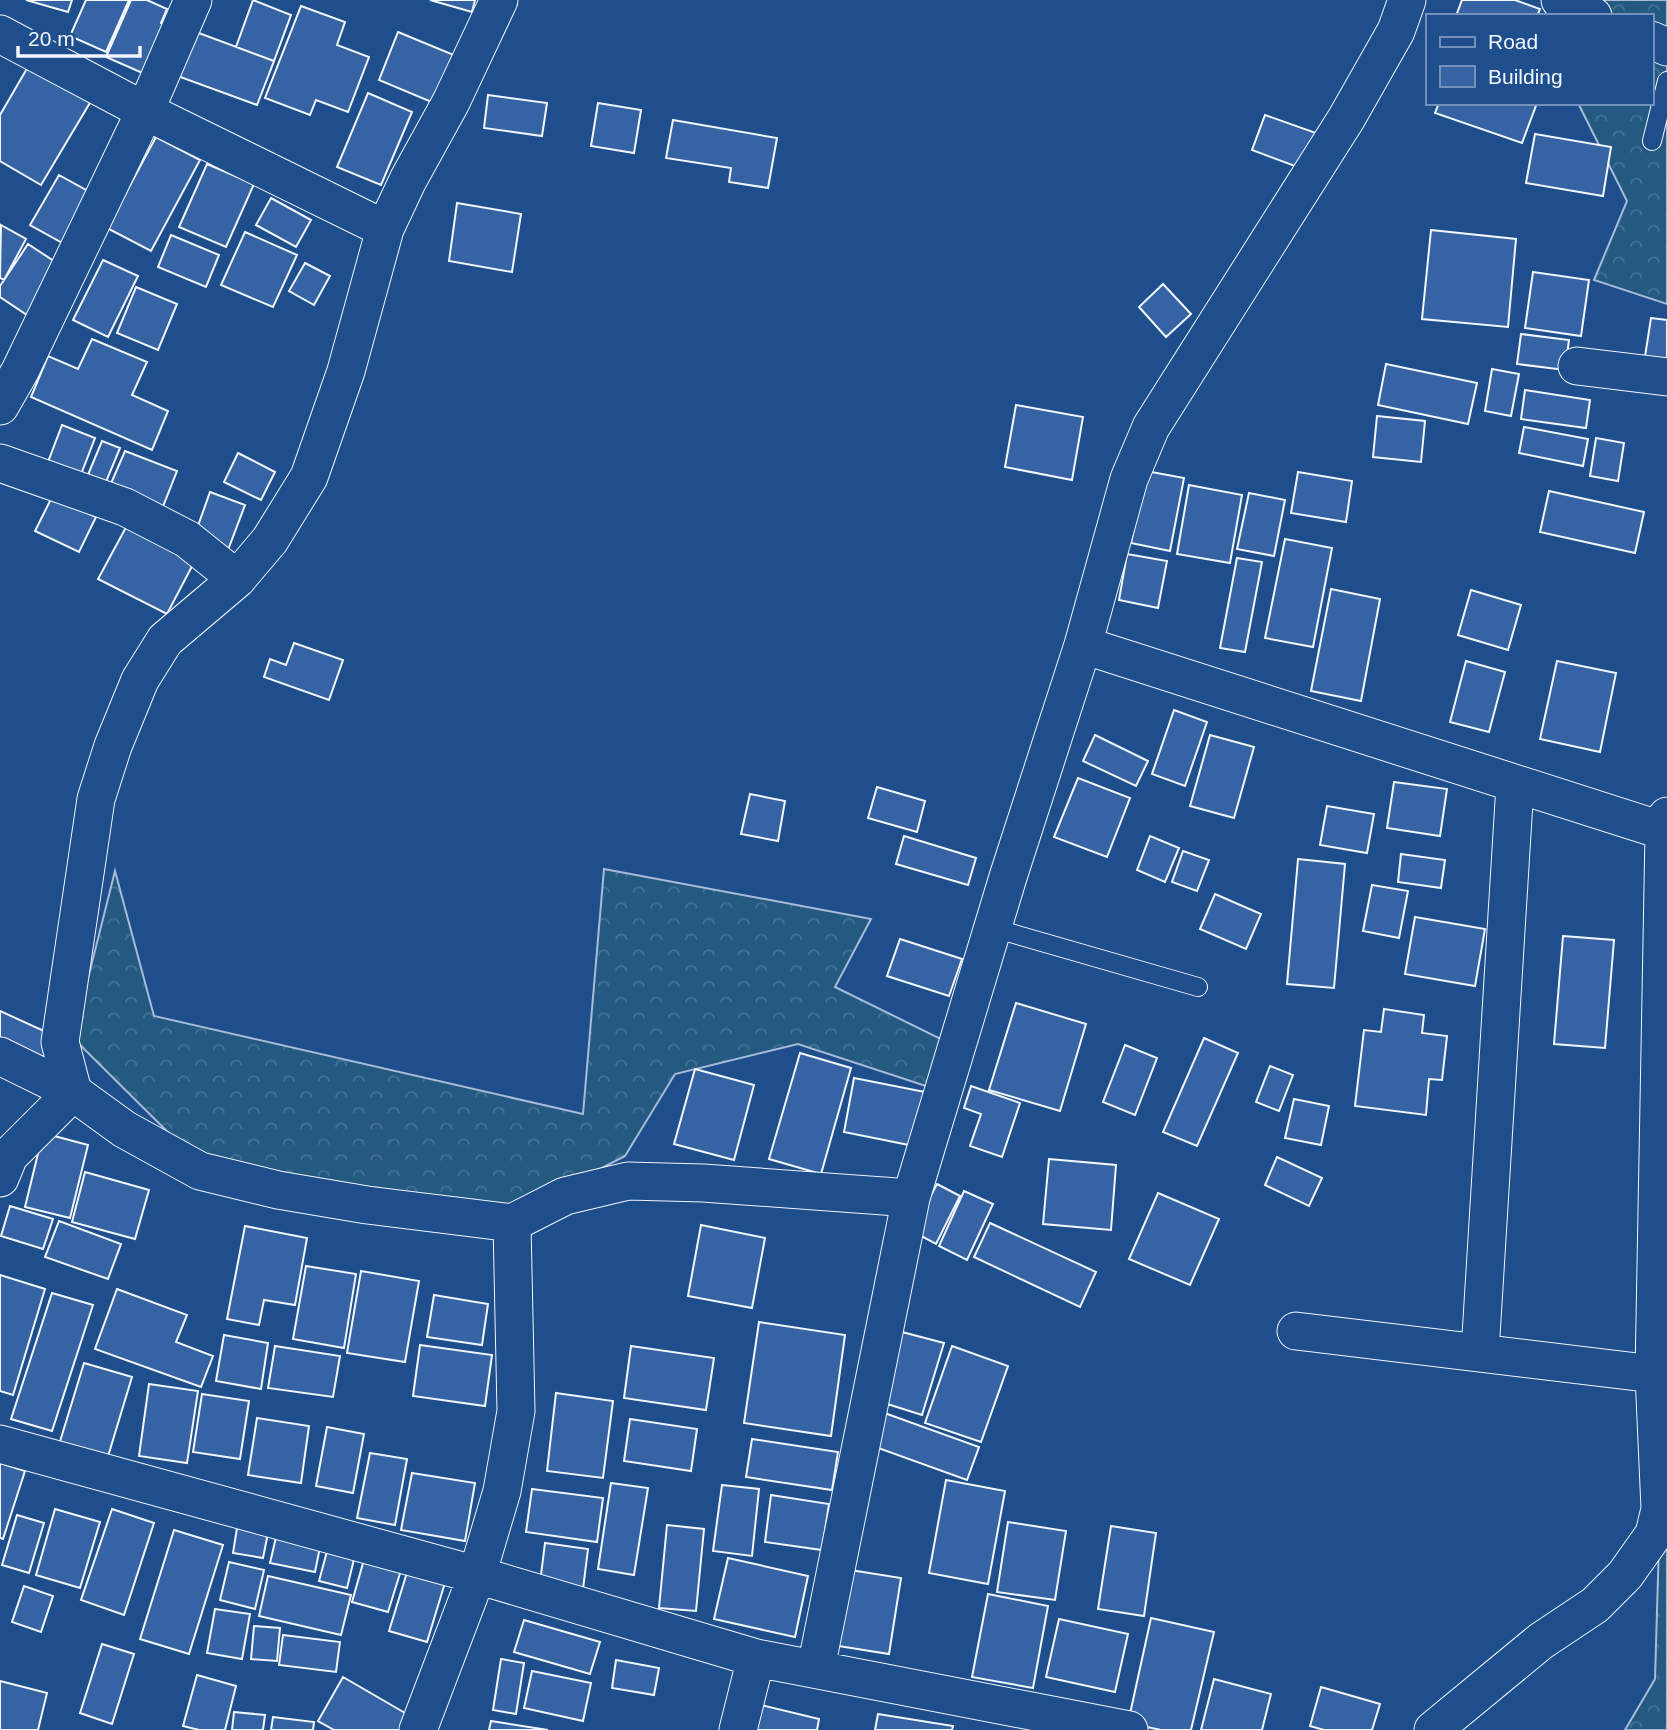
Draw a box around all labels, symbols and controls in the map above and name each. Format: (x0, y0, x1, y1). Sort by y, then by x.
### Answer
scale bar (18, 14, 140, 58)
legend (1426, 14, 1653, 105)
text: 20 m (28, 27, 75, 50)
text: Road (1488, 30, 1538, 53)
text: Building (1488, 65, 1563, 88)

